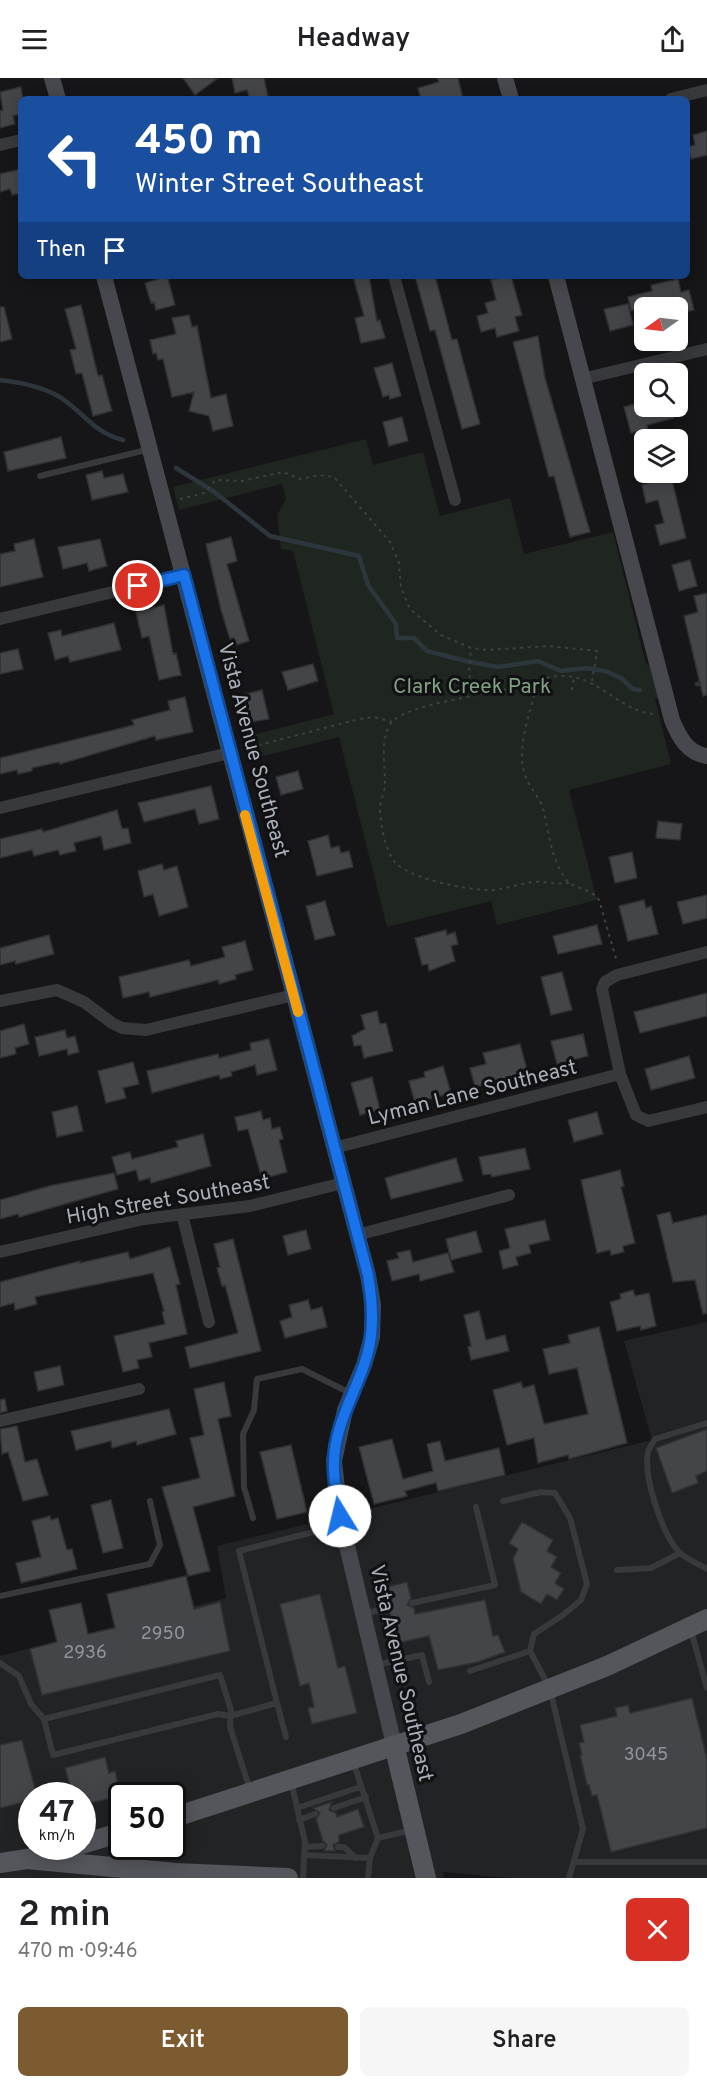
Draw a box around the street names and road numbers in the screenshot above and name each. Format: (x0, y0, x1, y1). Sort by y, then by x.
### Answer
street label: Vista Avenue Southeast (211, 640, 294, 861)
street label: Lyman Lane Southeast (365, 1054, 580, 1133)
street label: High Street Southeast (64, 1169, 272, 1232)
street label: Vista Avenue Southeast (362, 1562, 439, 1784)

